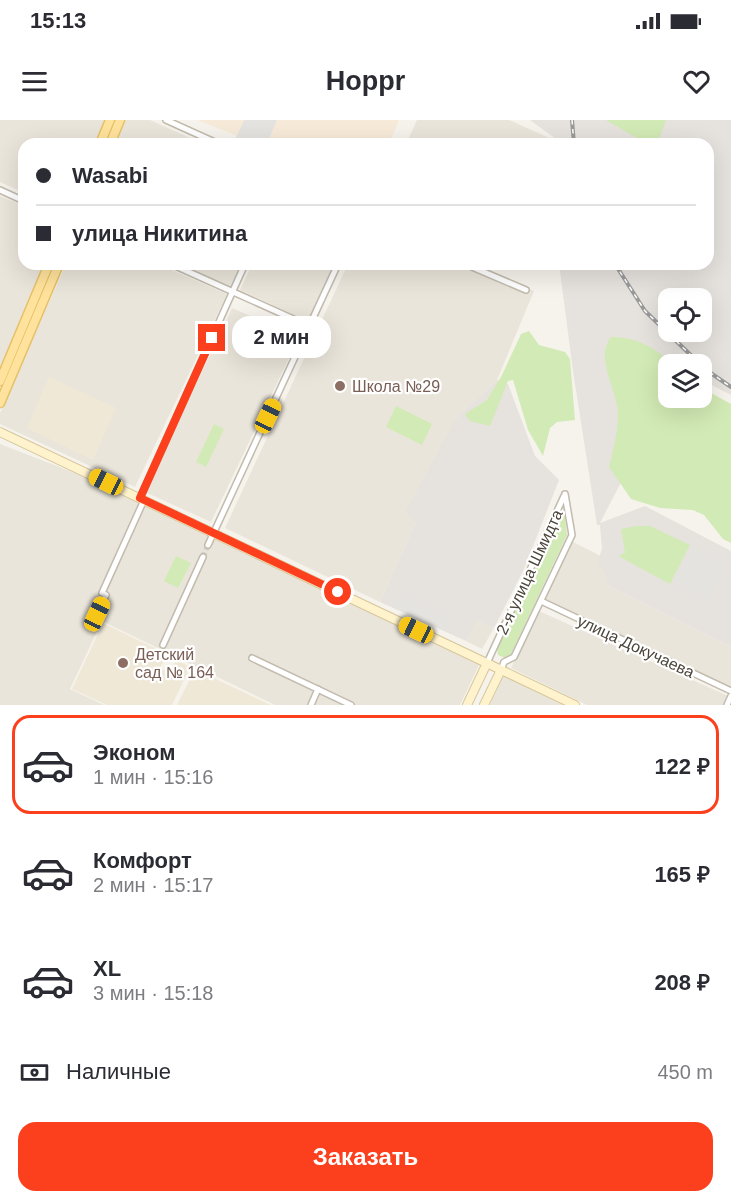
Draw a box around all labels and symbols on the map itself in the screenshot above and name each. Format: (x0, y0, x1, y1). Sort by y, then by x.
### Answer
callout: 2 мин (233, 317, 332, 359)
route end (198, 324, 225, 351)
place label: Школа №29 (352, 378, 440, 395)
marker: Школа №29 (333, 379, 347, 393)
car (252, 396, 284, 436)
car (86, 466, 126, 498)
street label: 2-я улица Шмидта (493, 507, 566, 637)
route start (324, 578, 351, 605)
car (81, 594, 113, 634)
street label: улица Докучаева (575, 612, 697, 681)
car (396, 614, 436, 646)
place label: Детский сад № 164 (135, 646, 214, 681)
marker: Детский сад № 164 (116, 656, 130, 670)

